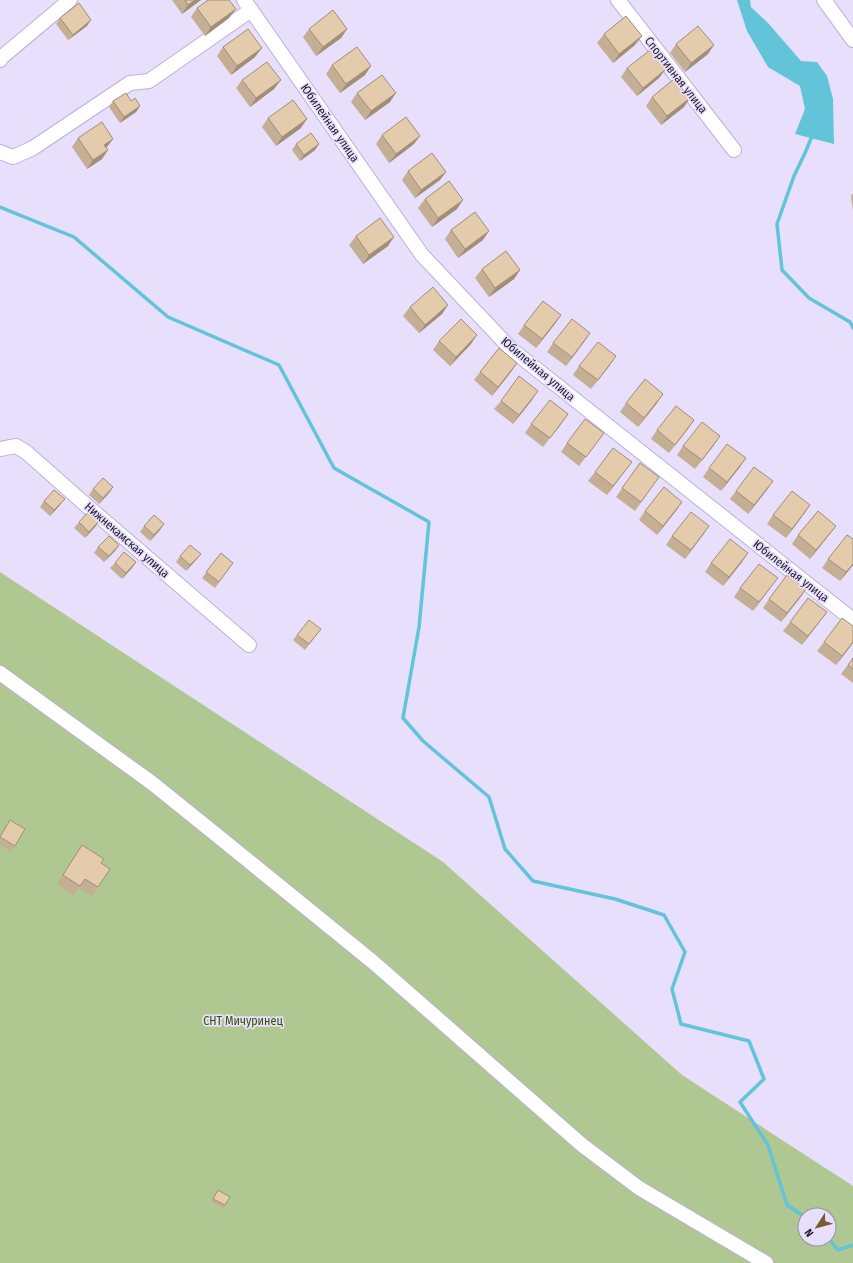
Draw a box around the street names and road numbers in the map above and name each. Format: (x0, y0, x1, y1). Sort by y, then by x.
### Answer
street label: Спортивная улица (642, 34, 710, 116)
street label: Юбилейная улица (298, 81, 362, 165)
street label: Юбилейная улица (498, 334, 578, 404)
street label: Нижнекамская улица (82, 499, 172, 581)
street label: Юбилейная улица (750, 537, 832, 605)

